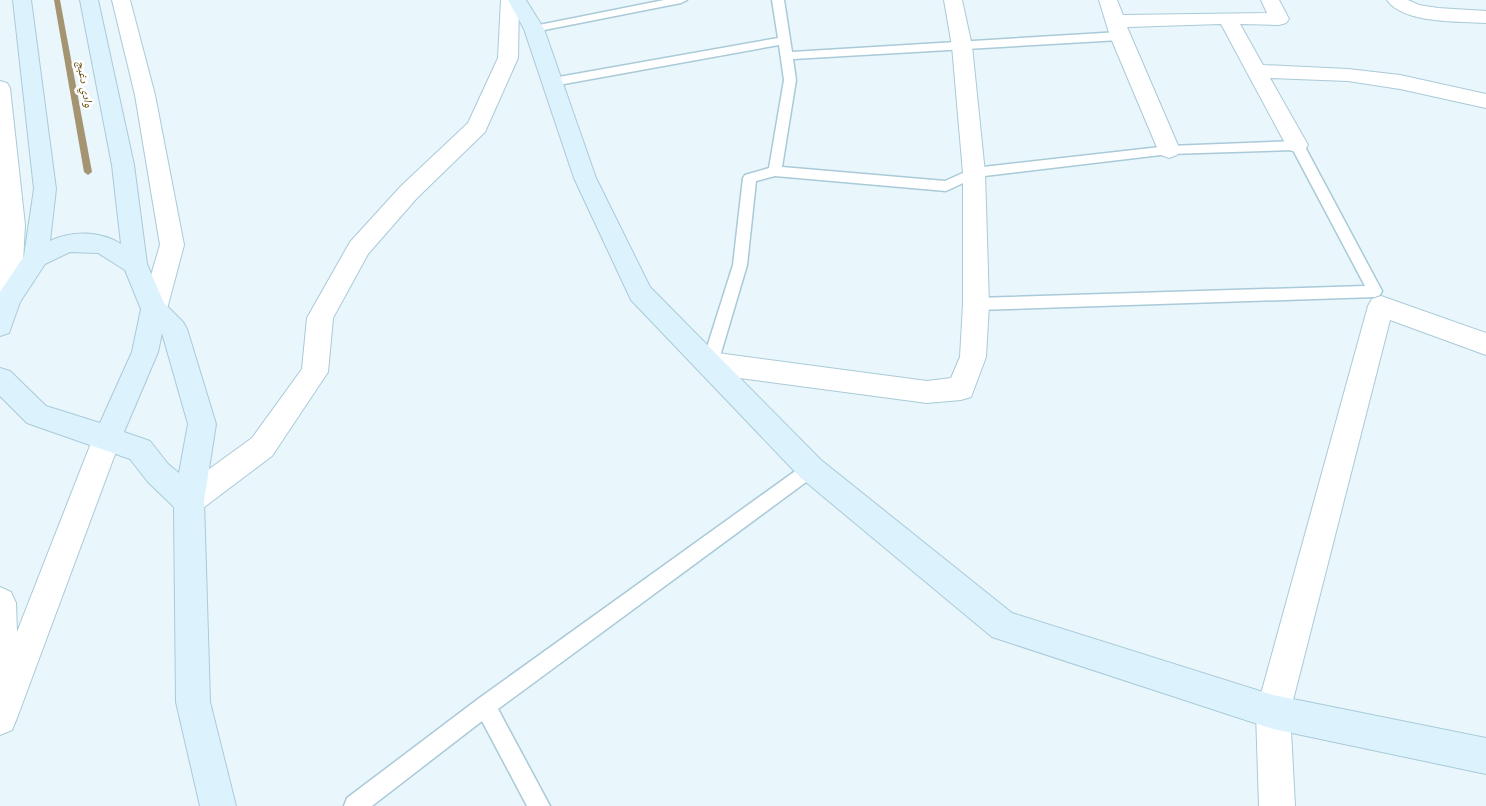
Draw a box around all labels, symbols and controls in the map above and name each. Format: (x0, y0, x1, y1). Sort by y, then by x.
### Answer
water label: وادي دغبج (71, 60, 96, 109)

